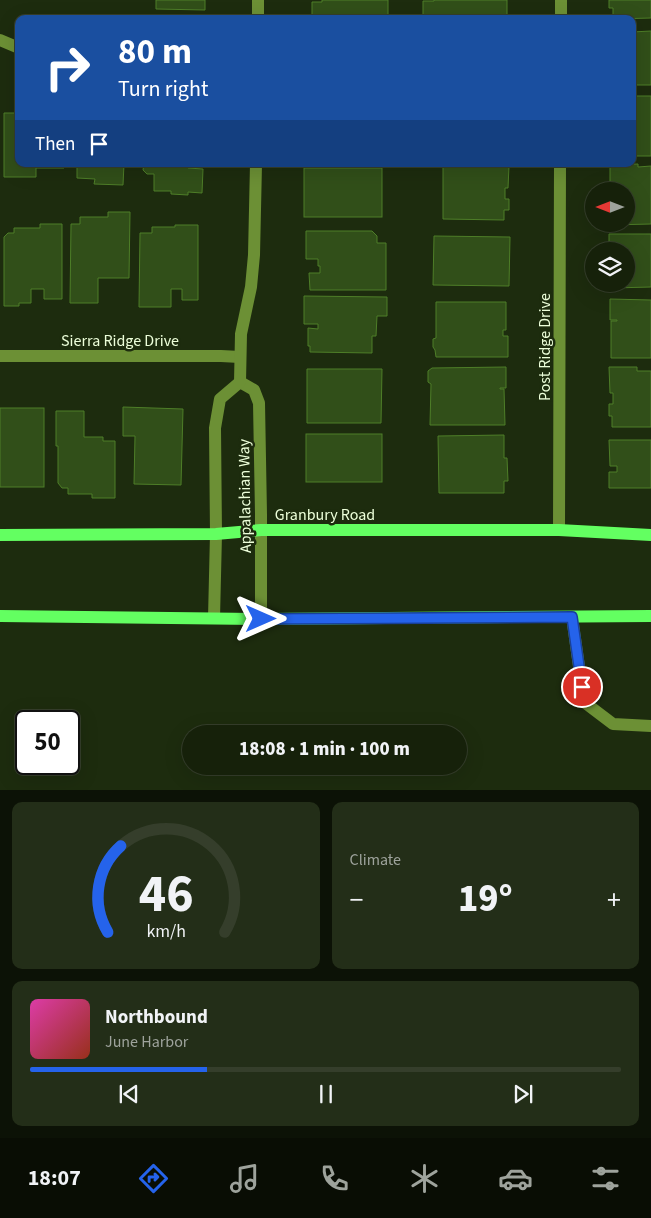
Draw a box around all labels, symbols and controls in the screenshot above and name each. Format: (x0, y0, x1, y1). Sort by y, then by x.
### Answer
text: 80 m (118, 27, 192, 77)
icon: right (35, 35, 100, 100)
text: Turn right (118, 73, 208, 105)
icon: arrive (85, 130, 113, 158)
text: Then (35, 131, 75, 158)
north arrow (585, 182, 635, 232)
map controls (585, 182, 635, 292)
button: layers (585, 242, 635, 292)
street label: Post Ridge Drive (534, 293, 556, 401)
street label: Sierra Ridge Drive (61, 330, 179, 352)
street label: Appalachian Way (233, 438, 257, 553)
street label: Granbury Road (275, 504, 375, 526)
position arrow (234, 592, 286, 644)
pin (561, 666, 603, 708)
icon: arrive (568, 673, 596, 701)
speed limit sign: 50 (15, 710, 80, 775)
text: 18:08 · 1 min · 100 m (239, 736, 410, 763)
text: Climate (350, 849, 401, 871)
text: 46 (138, 858, 193, 932)
text: 19° (458, 872, 513, 926)
text: − (350, 880, 363, 920)
text: + (607, 880, 621, 920)
text: km/h (146, 919, 186, 944)
text: Northbound (105, 1004, 208, 1031)
text: June Harbor (105, 1031, 188, 1053)
icon: previous (115, 1080, 143, 1108)
icon: pause (312, 1080, 340, 1108)
icon: next (509, 1080, 537, 1108)
icon: directions (136, 1161, 171, 1196)
icon: music (227, 1161, 262, 1196)
icon: phone (317, 1161, 352, 1196)
icon: climate (407, 1161, 442, 1196)
icon: car (498, 1161, 533, 1196)
icon: filters (588, 1161, 623, 1196)
text: 18:07 (28, 1162, 81, 1194)

